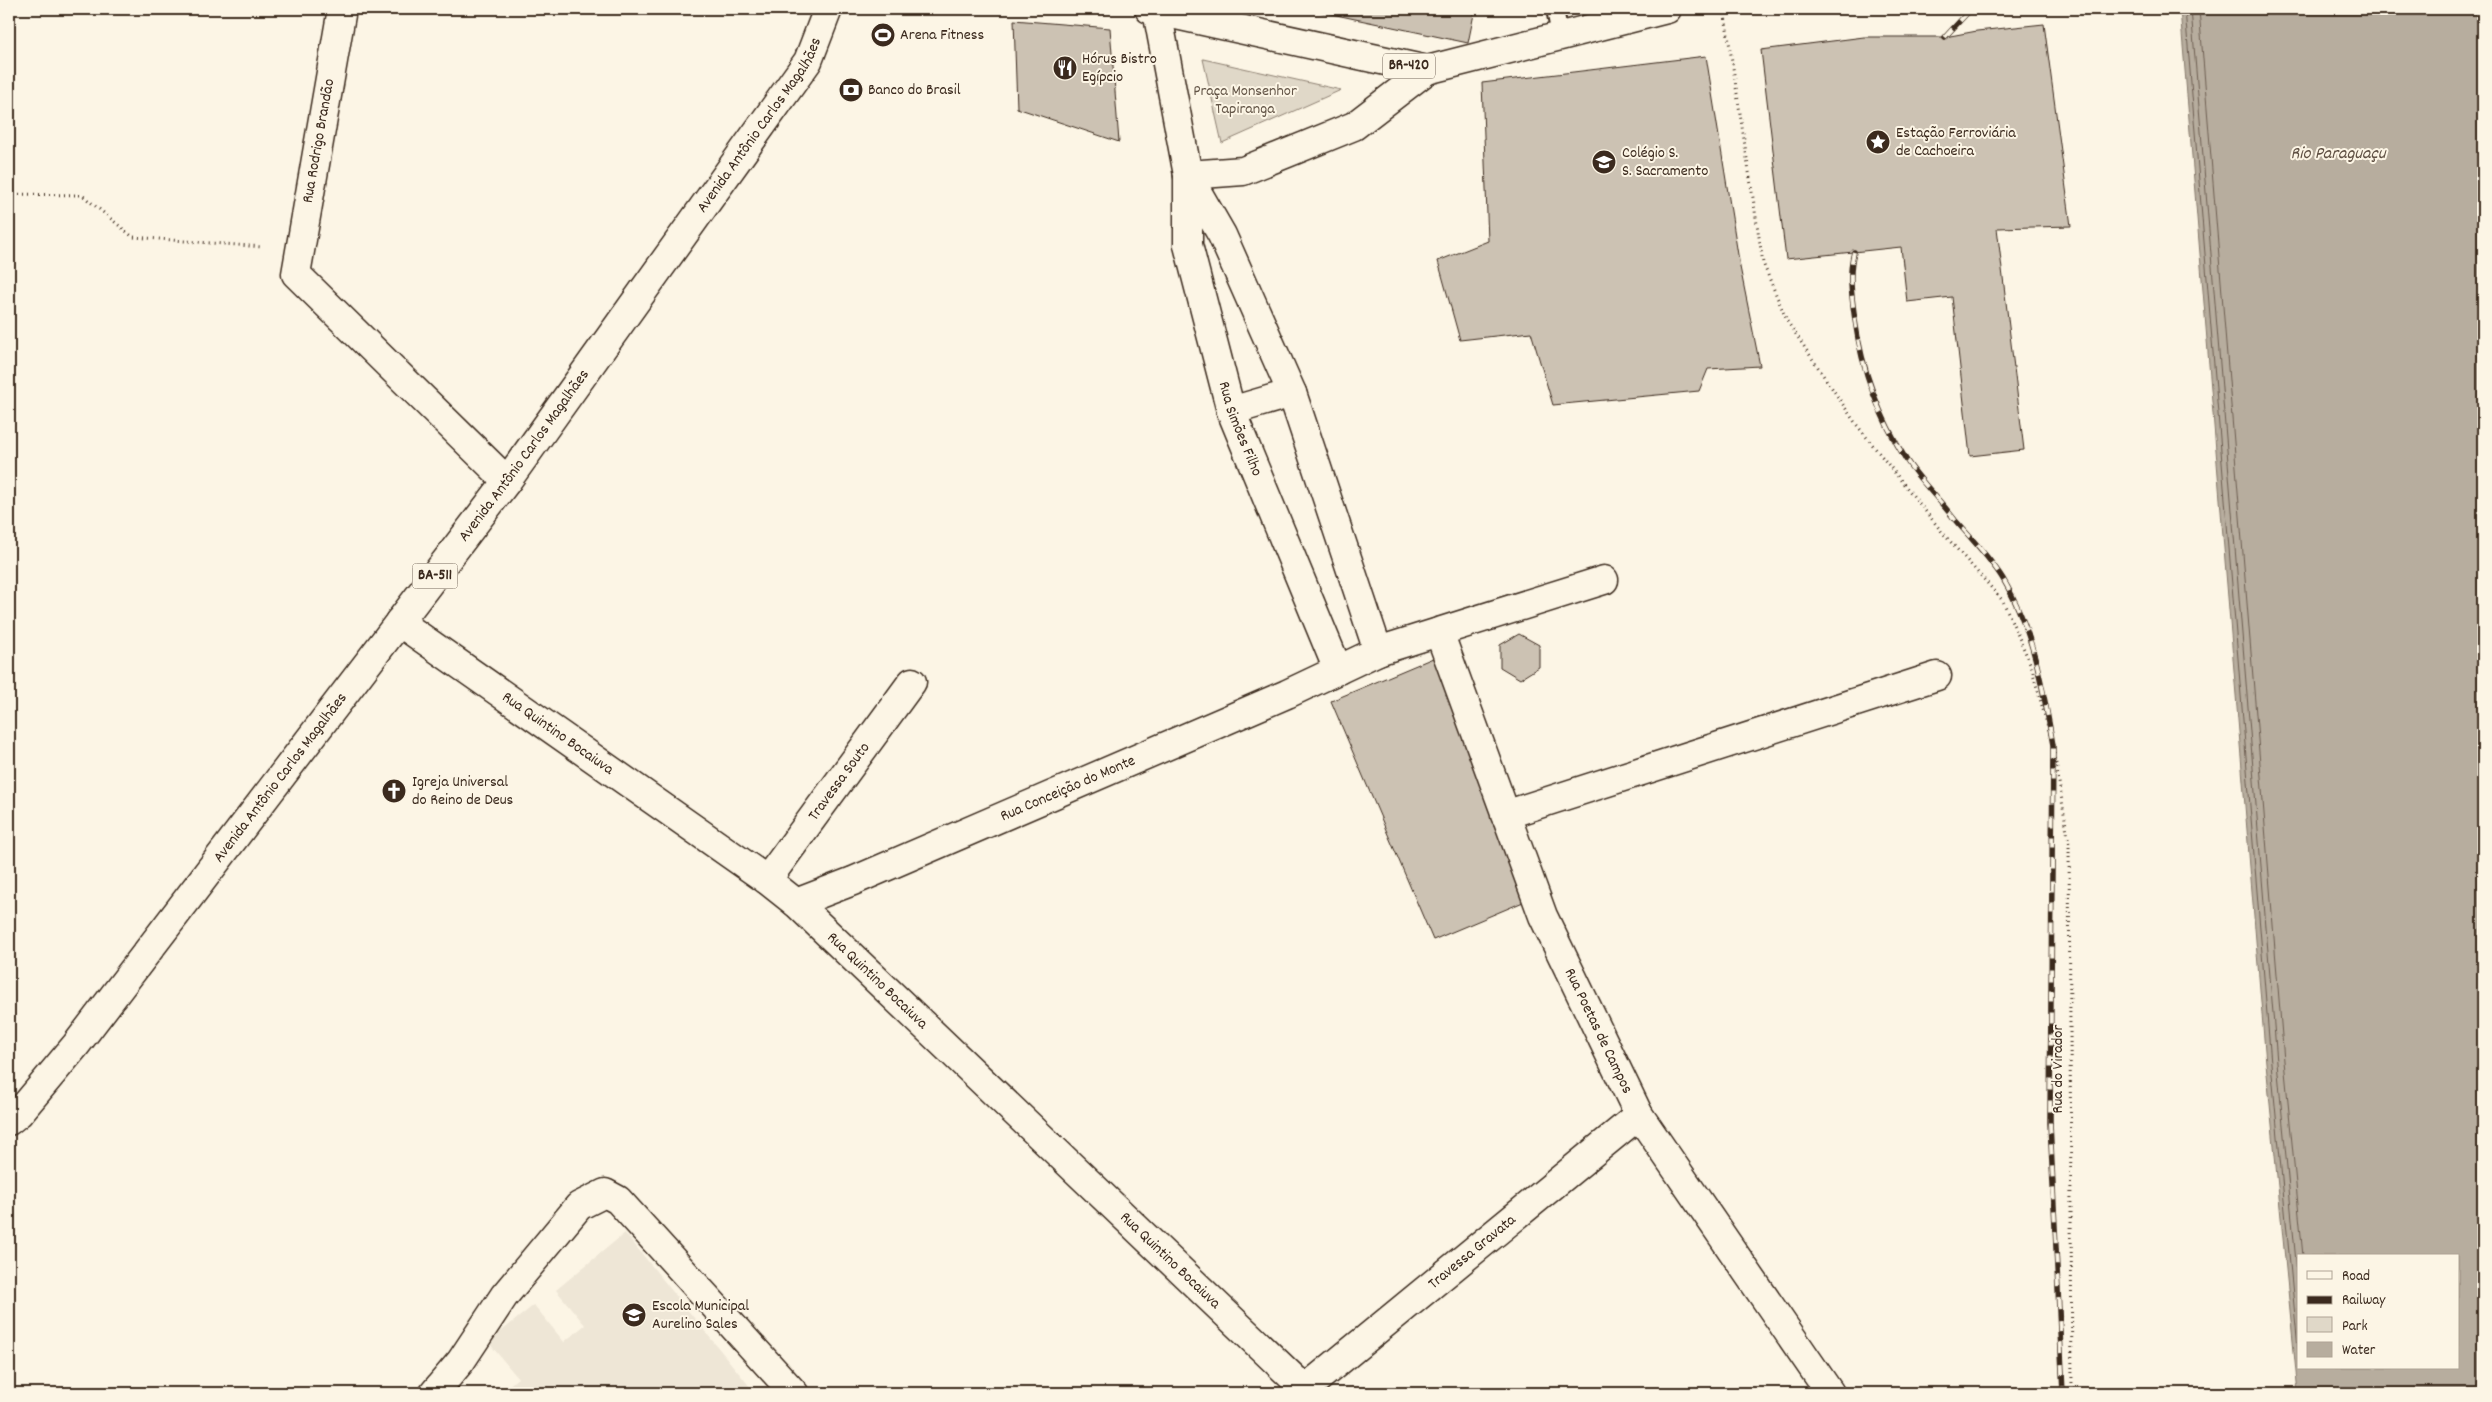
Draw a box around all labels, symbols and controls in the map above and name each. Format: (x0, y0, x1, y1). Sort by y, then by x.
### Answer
sports icon: Arena Fitness (870, 22, 896, 48)
place label: Arena Fitness (900, 24, 984, 47)
street label: Avenida Antônio Carlos Magalhães (691, 34, 828, 218)
place label: Hórus Bistro Egípcio (1082, 48, 1157, 89)
road number: BR-420 (1383, 54, 1435, 78)
restaurant icon: Hórus Bistro Egípcio (1052, 55, 1078, 81)
street label: Rua Rodrigo Brandão (297, 77, 341, 205)
bank icon: Banco do Brasil (838, 77, 864, 103)
place label: Banco do Brasil (868, 79, 961, 102)
park label: Praça Monsenhor Tapiranga (1193, 80, 1297, 121)
place label: Estação Ferroviária de Cachoeira (1896, 122, 2016, 163)
place icon: Estação Ferroviária de Cachoeira (1865, 129, 1891, 155)
place label: Colégio S. S. Sacramento (1622, 142, 1708, 183)
water label: Rio Paraguaçu (2290, 142, 2387, 167)
school or university icon: Colégio S. S. Sacramento (1591, 149, 1617, 175)
street label: Avenida Antônio Carlos Magalhães (453, 364, 595, 547)
street label: Rua Simões Filho (1212, 379, 1268, 480)
road number: BA-511 (412, 564, 458, 588)
street label: Rua Quintino Bocaiuva (497, 686, 619, 781)
street label: Avenida Antônio Carlos Magalhães (208, 687, 353, 868)
street label: Travessa Souto (803, 738, 876, 826)
street label: Rua Conceição do Monte (997, 749, 1139, 828)
place label: Igreja Universal do Reino de Deus (412, 771, 514, 812)
church icon: Igreja Universal do Reino de Deus (381, 778, 407, 804)
street label: Rua Quintino Bocaiuva (822, 927, 933, 1035)
street label: Rua Poetas de Campos (1558, 964, 1639, 1098)
street label: Rua do Virador (2047, 1025, 2070, 1113)
street label: Rua Quintino Bocaiuva (1115, 1206, 1226, 1315)
street label: Travessa Gravata (1423, 1209, 1521, 1295)
legend (2297, 1254, 2460, 1370)
text: Road (2342, 1266, 2370, 1288)
text: Railway (2342, 1290, 2386, 1312)
place label: Escola Municipal Aurelino Sales (652, 1295, 749, 1336)
school or university icon: Escola Municipal Aurelino Sales (621, 1302, 647, 1328)
text: Park (2342, 1316, 2368, 1338)
text: Water (2342, 1340, 2376, 1362)

